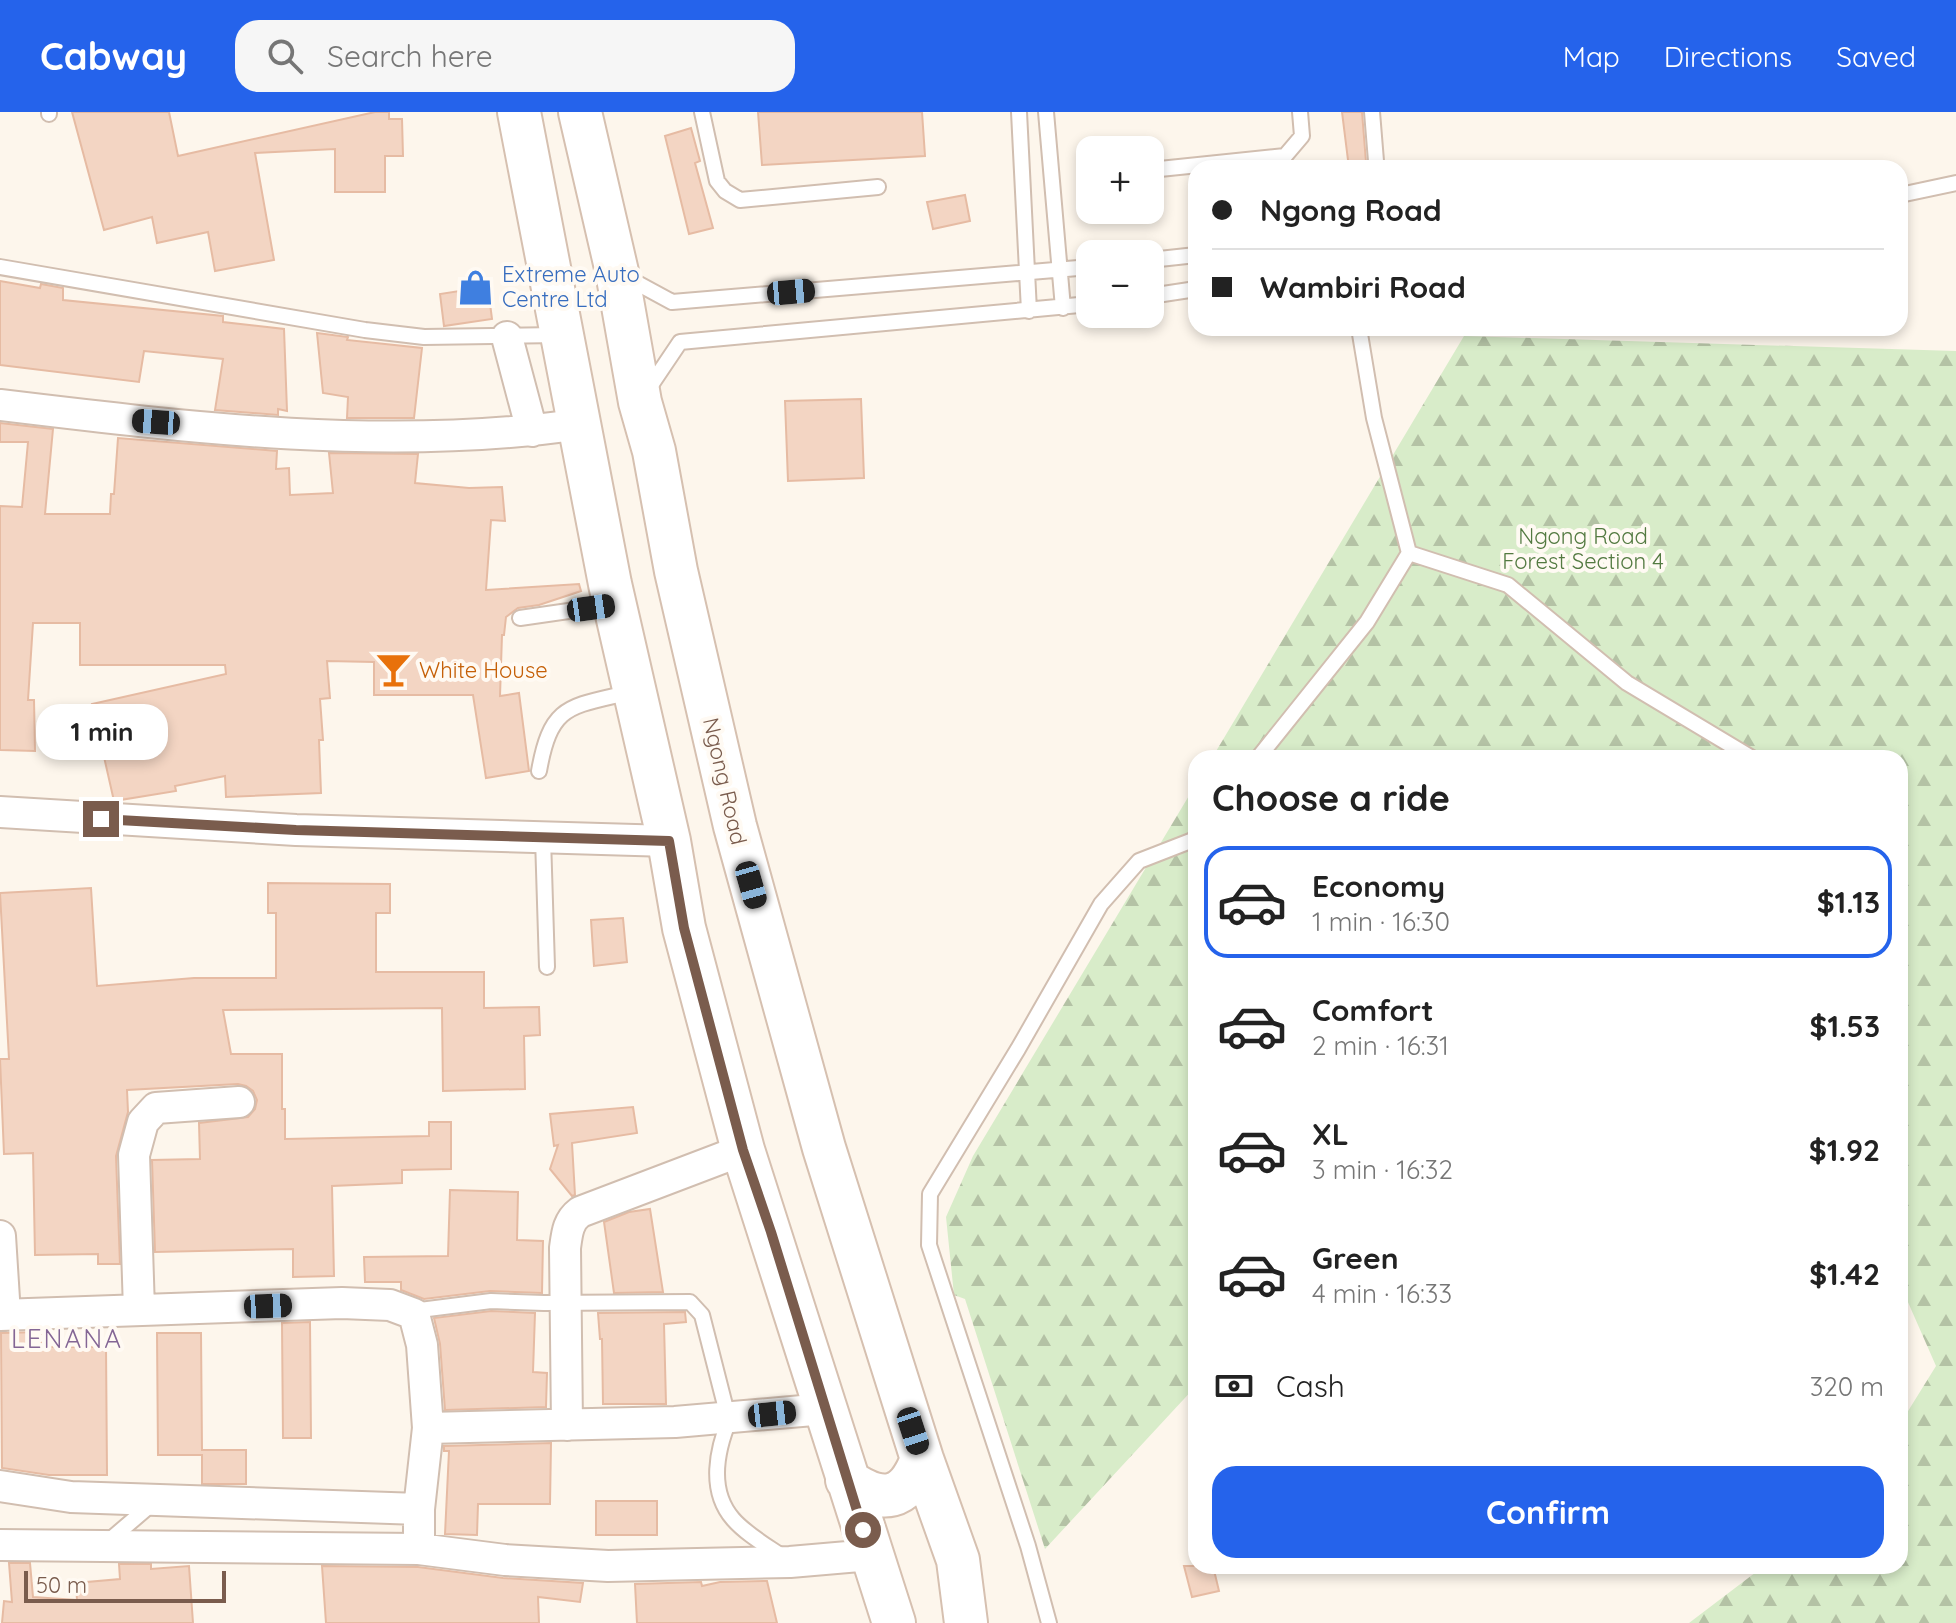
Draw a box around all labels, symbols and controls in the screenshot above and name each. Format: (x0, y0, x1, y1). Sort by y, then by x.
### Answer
search box (235, 20, 795, 92)
text: Cabway (40, 32, 187, 80)
icon: search (263, 34, 307, 78)
text: Search here (327, 37, 493, 75)
text: Map (1563, 39, 1620, 74)
text: Directions (1664, 39, 1792, 74)
text: Saved (1836, 39, 1916, 74)
map controls (1076, 136, 1164, 328)
button: + (1076, 136, 1164, 224)
text: Ngong Road (1260, 191, 1442, 229)
button: − (1076, 240, 1164, 328)
place label: Extreme Auto Centre Ltd (502, 260, 640, 313)
shop icon: Extreme Auto Centre Ltd (457, 268, 495, 306)
text: Wambiri Road (1260, 268, 1466, 306)
car (766, 278, 816, 306)
car (131, 408, 181, 436)
park label: Ngong Road Forest Section 4 (1502, 522, 1664, 575)
car (566, 593, 616, 623)
bar icon: White House (374, 651, 412, 689)
place label: White House (419, 656, 548, 684)
callout: 1 min (35, 703, 167, 759)
text: 1 min (71, 715, 134, 748)
street label: Ngong Road (697, 715, 753, 847)
text: Choose a ride (1212, 775, 1450, 820)
route end (83, 801, 119, 837)
car (733, 859, 769, 911)
icon: car (1216, 866, 1288, 938)
text: Economy (1312, 867, 1445, 905)
text: $1.13 (1817, 883, 1880, 921)
text: 1 min · 16:30 (1312, 905, 1450, 938)
icon: car (1216, 990, 1288, 1062)
text: Comfort (1312, 991, 1433, 1029)
text: $1.53 (1810, 1007, 1880, 1045)
text: 2 min · 16:31 (1312, 1029, 1449, 1062)
icon: car (1216, 1114, 1288, 1186)
text: XL (1312, 1115, 1349, 1153)
text: $1.92 (1809, 1131, 1880, 1169)
text: 3 min · 16:32 (1312, 1153, 1453, 1186)
icon: car (1216, 1238, 1288, 1310)
text: Green (1312, 1239, 1399, 1277)
text: $1.42 (1809, 1255, 1880, 1293)
text: 4 min · 16:33 (1312, 1277, 1452, 1310)
car (244, 1293, 292, 1319)
district label: LENANA (11, 1322, 123, 1355)
icon: cash (1212, 1364, 1256, 1408)
text: Cash (1276, 1367, 1345, 1405)
text: 320 m (1810, 1370, 1884, 1403)
car (747, 1400, 797, 1428)
car (894, 1404, 932, 1458)
button: Confirm (1212, 1466, 1884, 1558)
route start (845, 1512, 881, 1548)
scale bar (24, 1567, 226, 1603)
text: 50 m (36, 1571, 87, 1599)

